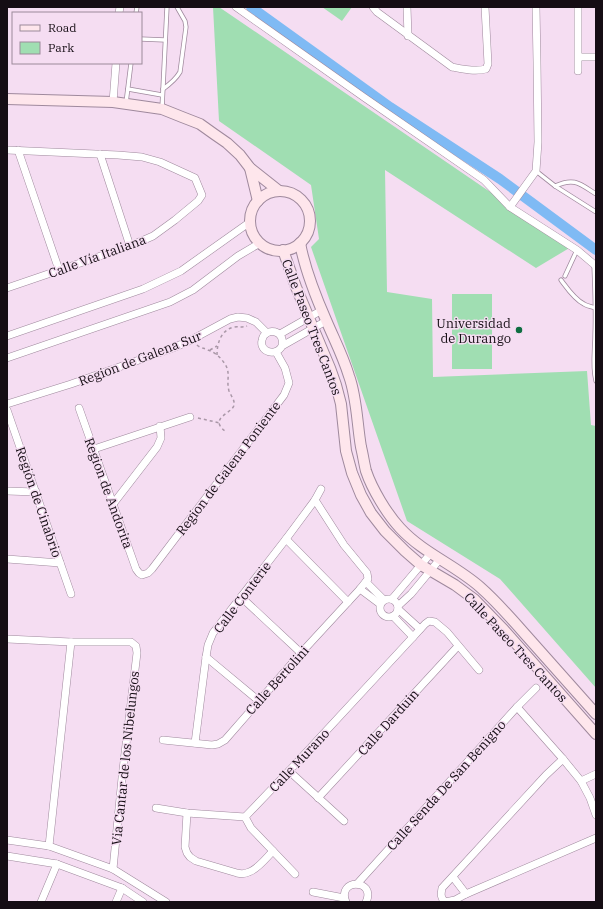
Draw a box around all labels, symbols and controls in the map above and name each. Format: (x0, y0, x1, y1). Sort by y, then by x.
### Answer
legend (12, 12, 142, 64)
text: Road (48, 20, 77, 35)
text: Park (48, 40, 74, 55)
street label: Calle Vía Italiana (46, 231, 148, 282)
street label: Calle Paseo Tres Cantos (278, 257, 345, 398)
place label: Universidad de Durango (436, 315, 511, 347)
marker: Universidad de Durango (514, 325, 524, 335)
street label: Region de Galena Sur (76, 327, 204, 390)
street label: Region de Galena Poniente (172, 398, 284, 539)
street label: Region de Andorita (80, 435, 137, 551)
street label: Región de Cinabrio (12, 445, 65, 560)
street label: Calle Conterie (210, 558, 275, 637)
street label: Calle Paseo Tres Cantos (460, 589, 571, 706)
street label: Calle Bertolini (242, 642, 313, 718)
street label: Via Cantar de los Nibelungos (108, 670, 143, 846)
street label: Calle Darduin (354, 686, 423, 759)
street label: Calle Senda De San Benigno (383, 716, 510, 854)
street label: Calle Murano (266, 725, 333, 796)

